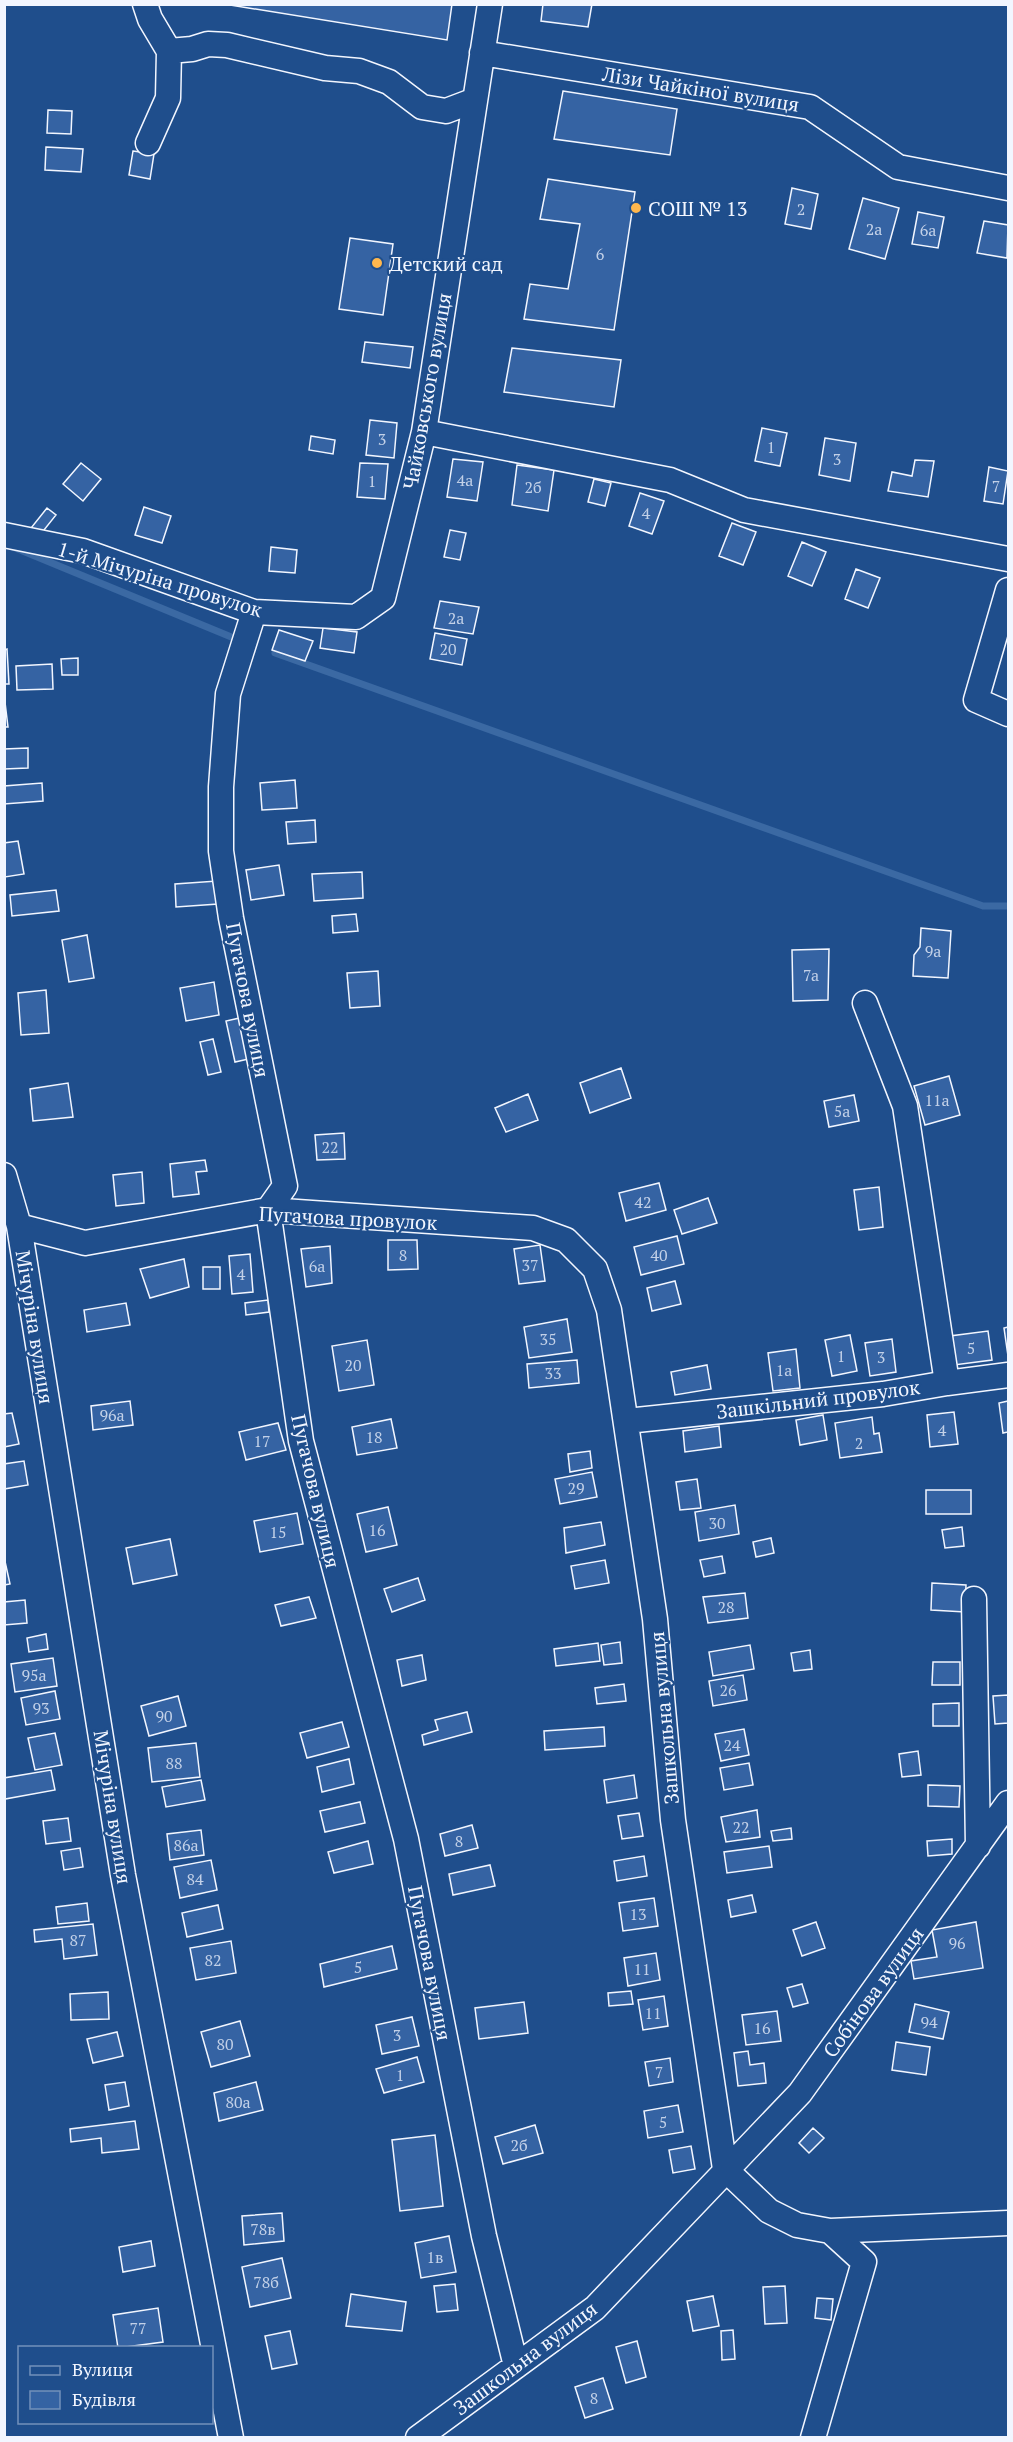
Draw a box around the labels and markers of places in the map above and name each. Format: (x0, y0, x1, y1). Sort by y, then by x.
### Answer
place label: СОШ № 13 (648, 195, 747, 222)
marker: СОШ № 13 (629, 201, 643, 215)
place label: Детский сад (389, 250, 503, 277)
marker: Детский сад (370, 256, 384, 270)

